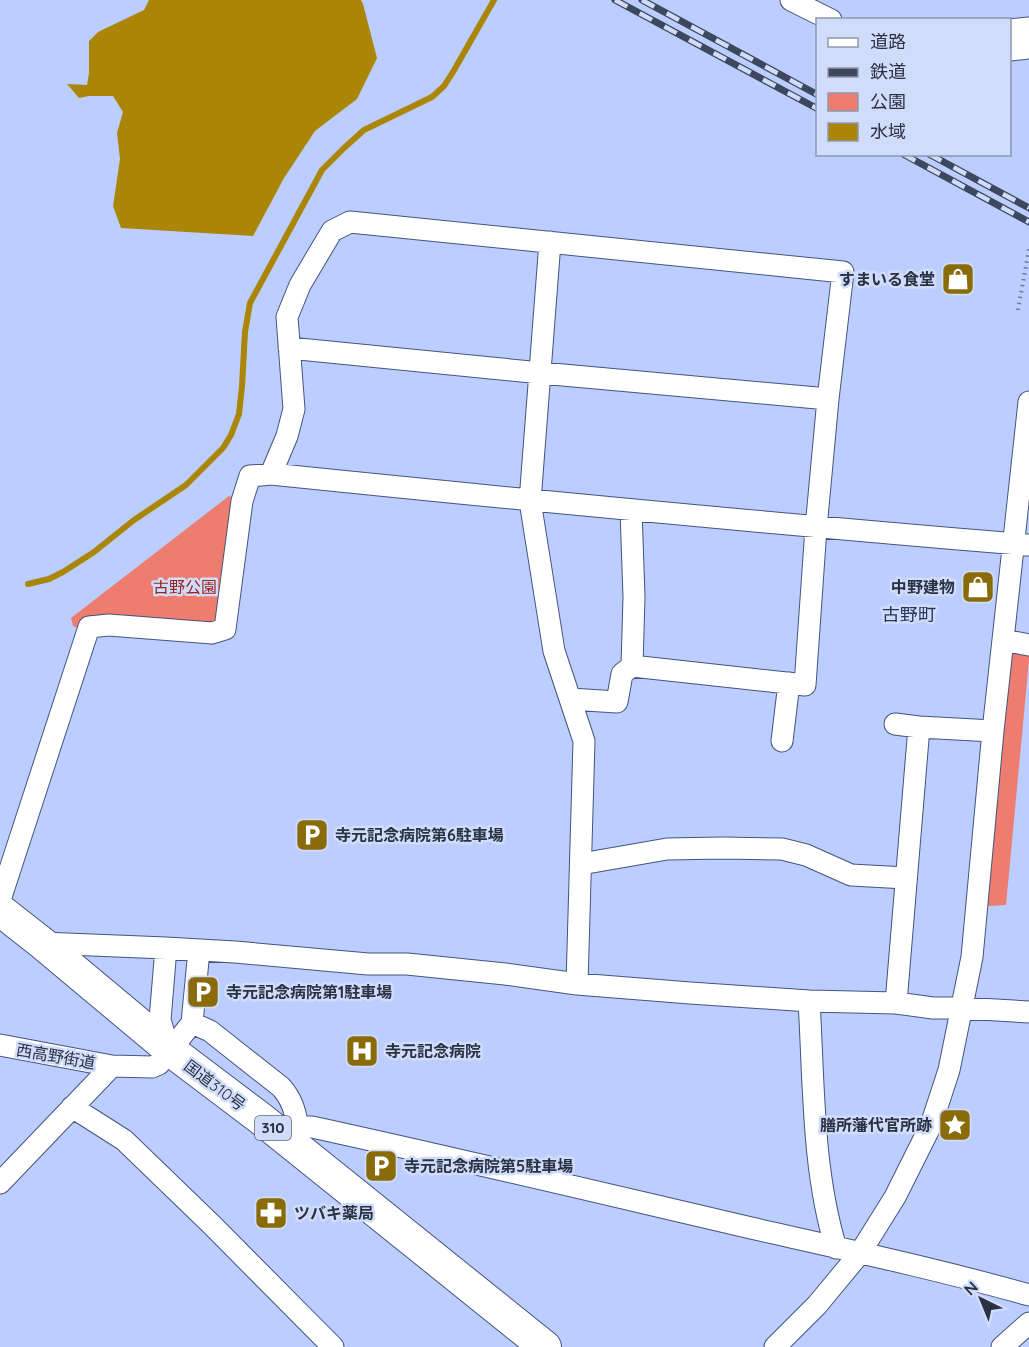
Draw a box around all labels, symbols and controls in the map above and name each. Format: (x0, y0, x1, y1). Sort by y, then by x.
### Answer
legend (816, 18, 1011, 156)
text: 道路 (870, 30, 906, 53)
text: 鉄道 (870, 60, 906, 83)
text: 公園 (870, 90, 906, 113)
text: 水域 (870, 120, 906, 143)
shop icon: すまいる食堂 (940, 261, 976, 297)
place label: すまいる食堂 (839, 269, 935, 289)
shop icon: 中野建物 (960, 569, 996, 605)
park label: 古野公園 (153, 577, 217, 597)
place label: 中野建物 (891, 577, 955, 597)
district label: 古野町 (882, 603, 936, 626)
parking icon: 寺元記念病院第6駐車場 (294, 817, 330, 853)
place label: 寺元記念病院第6駐車場 (335, 825, 504, 845)
parking icon: 寺元記念病院第1駐車場 (185, 974, 221, 1010)
place label: 寺元記念病院第1駐車場 (226, 982, 392, 1002)
hospital icon: 寺元記念病院 (344, 1033, 380, 1069)
street label: 西高野街道 (15, 1039, 97, 1073)
place label: 寺元記念病院 (385, 1041, 481, 1061)
street label: 国道310号 (180, 1055, 250, 1115)
place icon: 膳所藩代官所跡 (937, 1107, 973, 1143)
place label: 膳所藩代官所跡 (820, 1115, 932, 1135)
road number: 310 (255, 1116, 291, 1140)
parking icon: 寺元記念病院第5駐車場 (363, 1148, 399, 1184)
place label: 寺元記念病院第5駐車場 (404, 1156, 573, 1176)
pharmacy icon: ツバキ薬局 (253, 1195, 289, 1231)
place label: ツバキ薬局 (294, 1203, 374, 1223)
north arrow (951, 1269, 1011, 1329)
text: N (960, 1277, 982, 1299)

